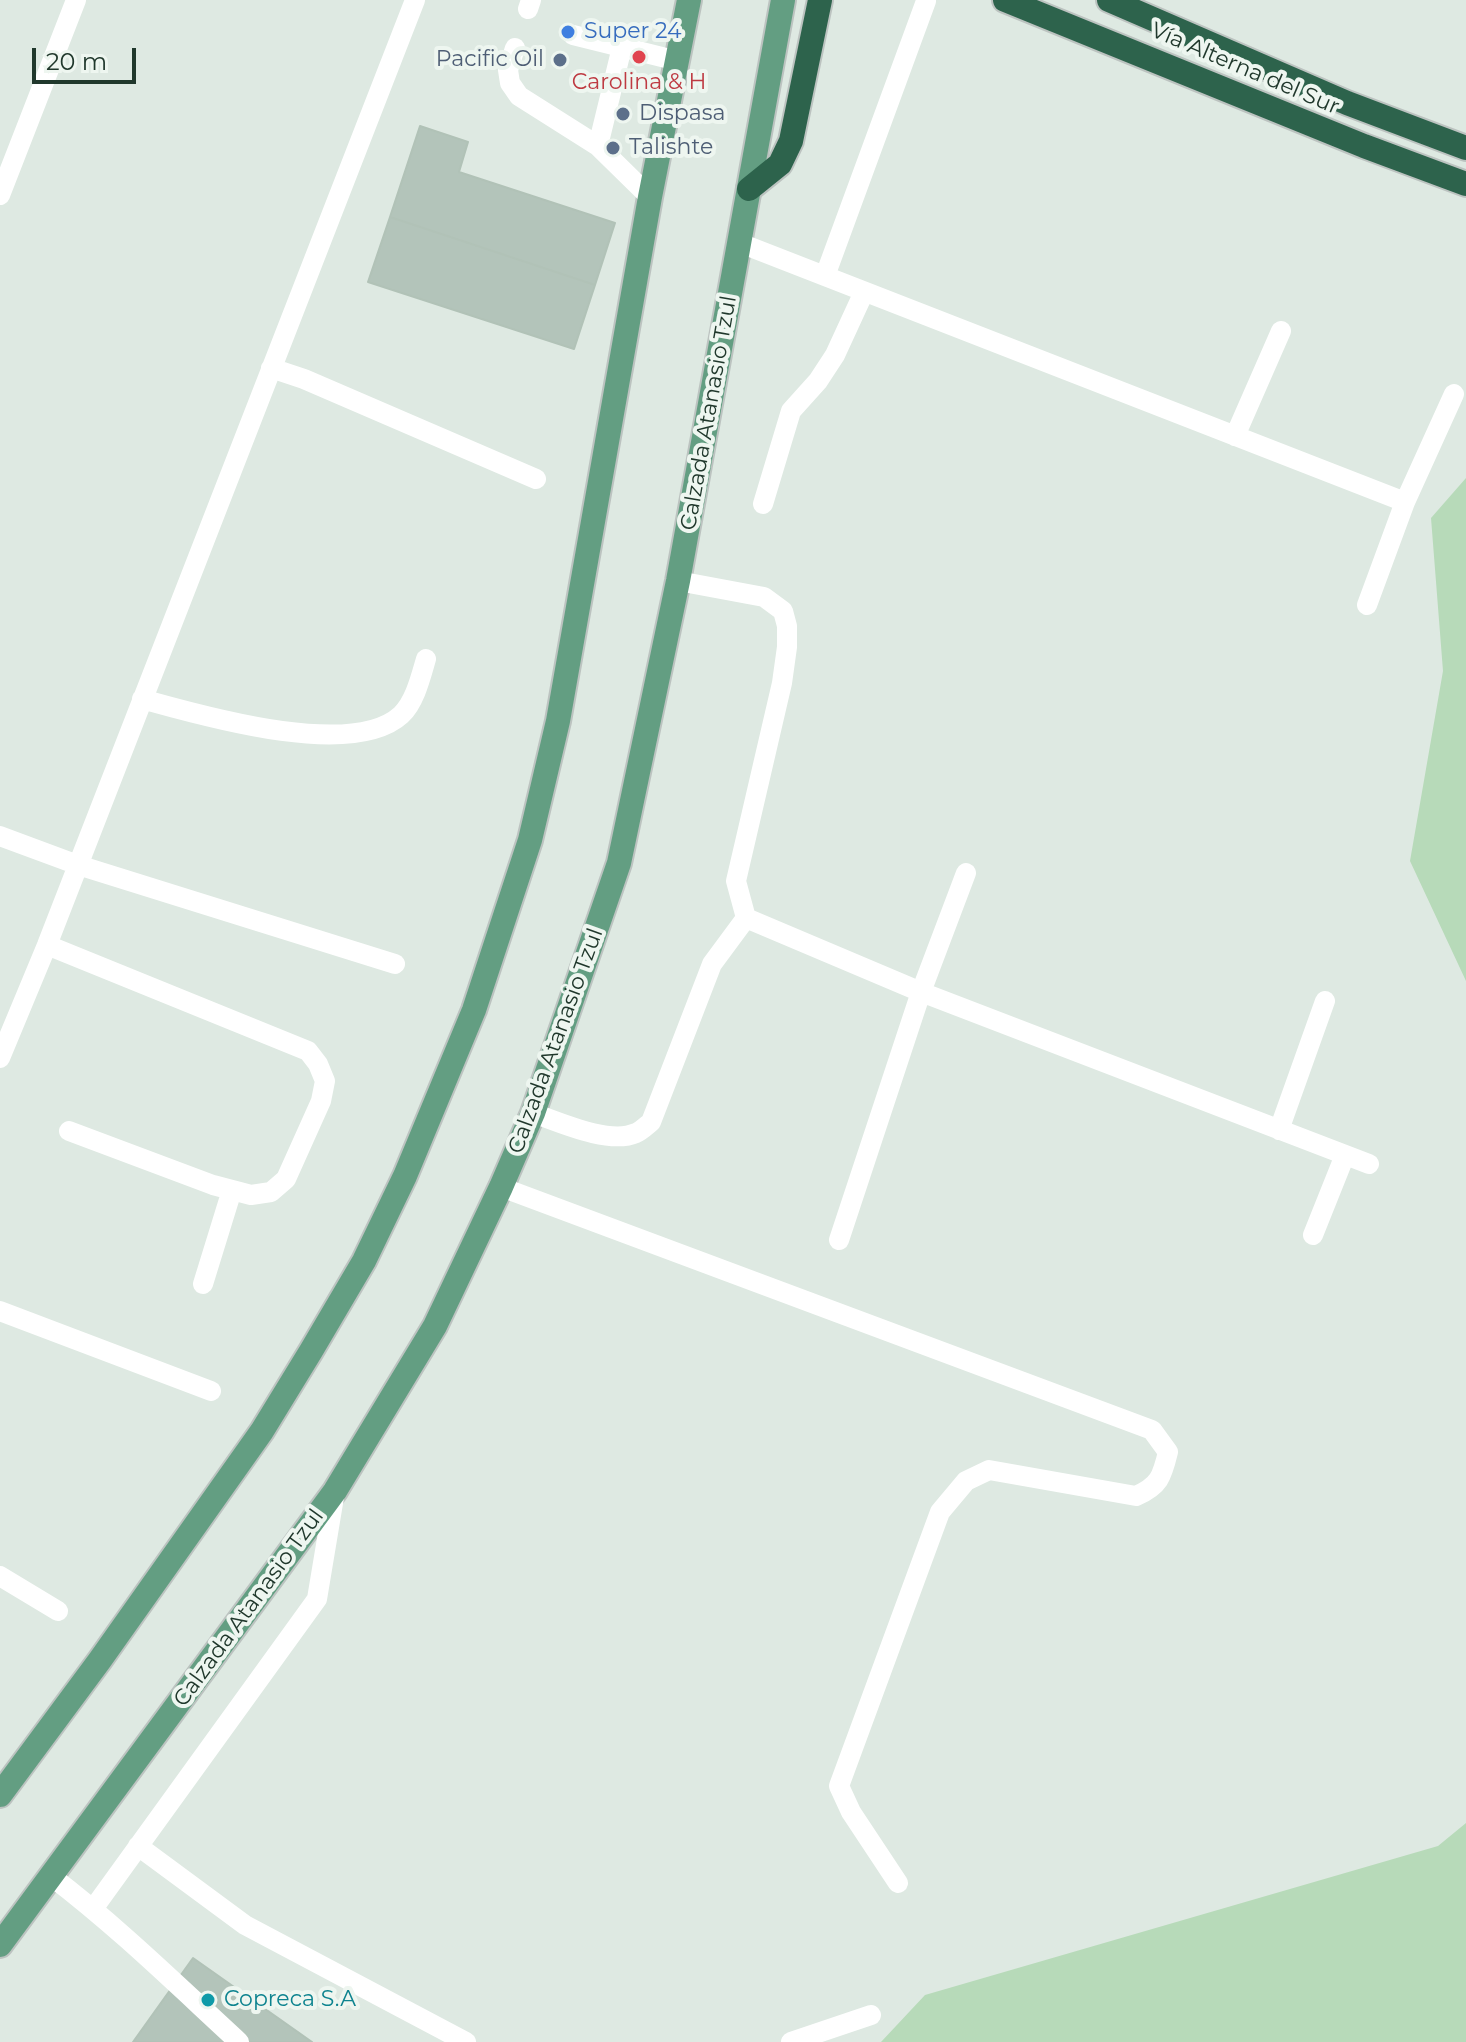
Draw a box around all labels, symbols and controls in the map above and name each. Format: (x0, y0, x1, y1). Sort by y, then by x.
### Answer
street label: Vía Alterna del Sur (1147, 17, 1343, 121)
place label: Super 24 (584, 19, 682, 45)
marker: Super 24 (559, 23, 577, 41)
scale bar (36, 32, 140, 82)
text: 20 m (46, 47, 107, 76)
place label: Pacific Oil (436, 47, 544, 73)
marker: Carolina & H (630, 48, 648, 66)
marker: Pacific Oil (551, 51, 569, 69)
place label: Carolina & H (572, 70, 706, 96)
place label: Dispasa (639, 101, 725, 127)
marker: Dispasa (614, 105, 632, 123)
place label: Talishte (629, 135, 713, 161)
marker: Talishte (604, 139, 622, 157)
street label: Calzada Atanasio Tzul (675, 294, 743, 532)
street label: Calzada Atanasio Tzul (503, 925, 609, 1157)
street label: Calzada Atanasio Tzul (168, 1504, 330, 1712)
place label: Copreca S.A (224, 1987, 356, 2013)
marker: Copreca S.A (199, 1991, 217, 2009)

